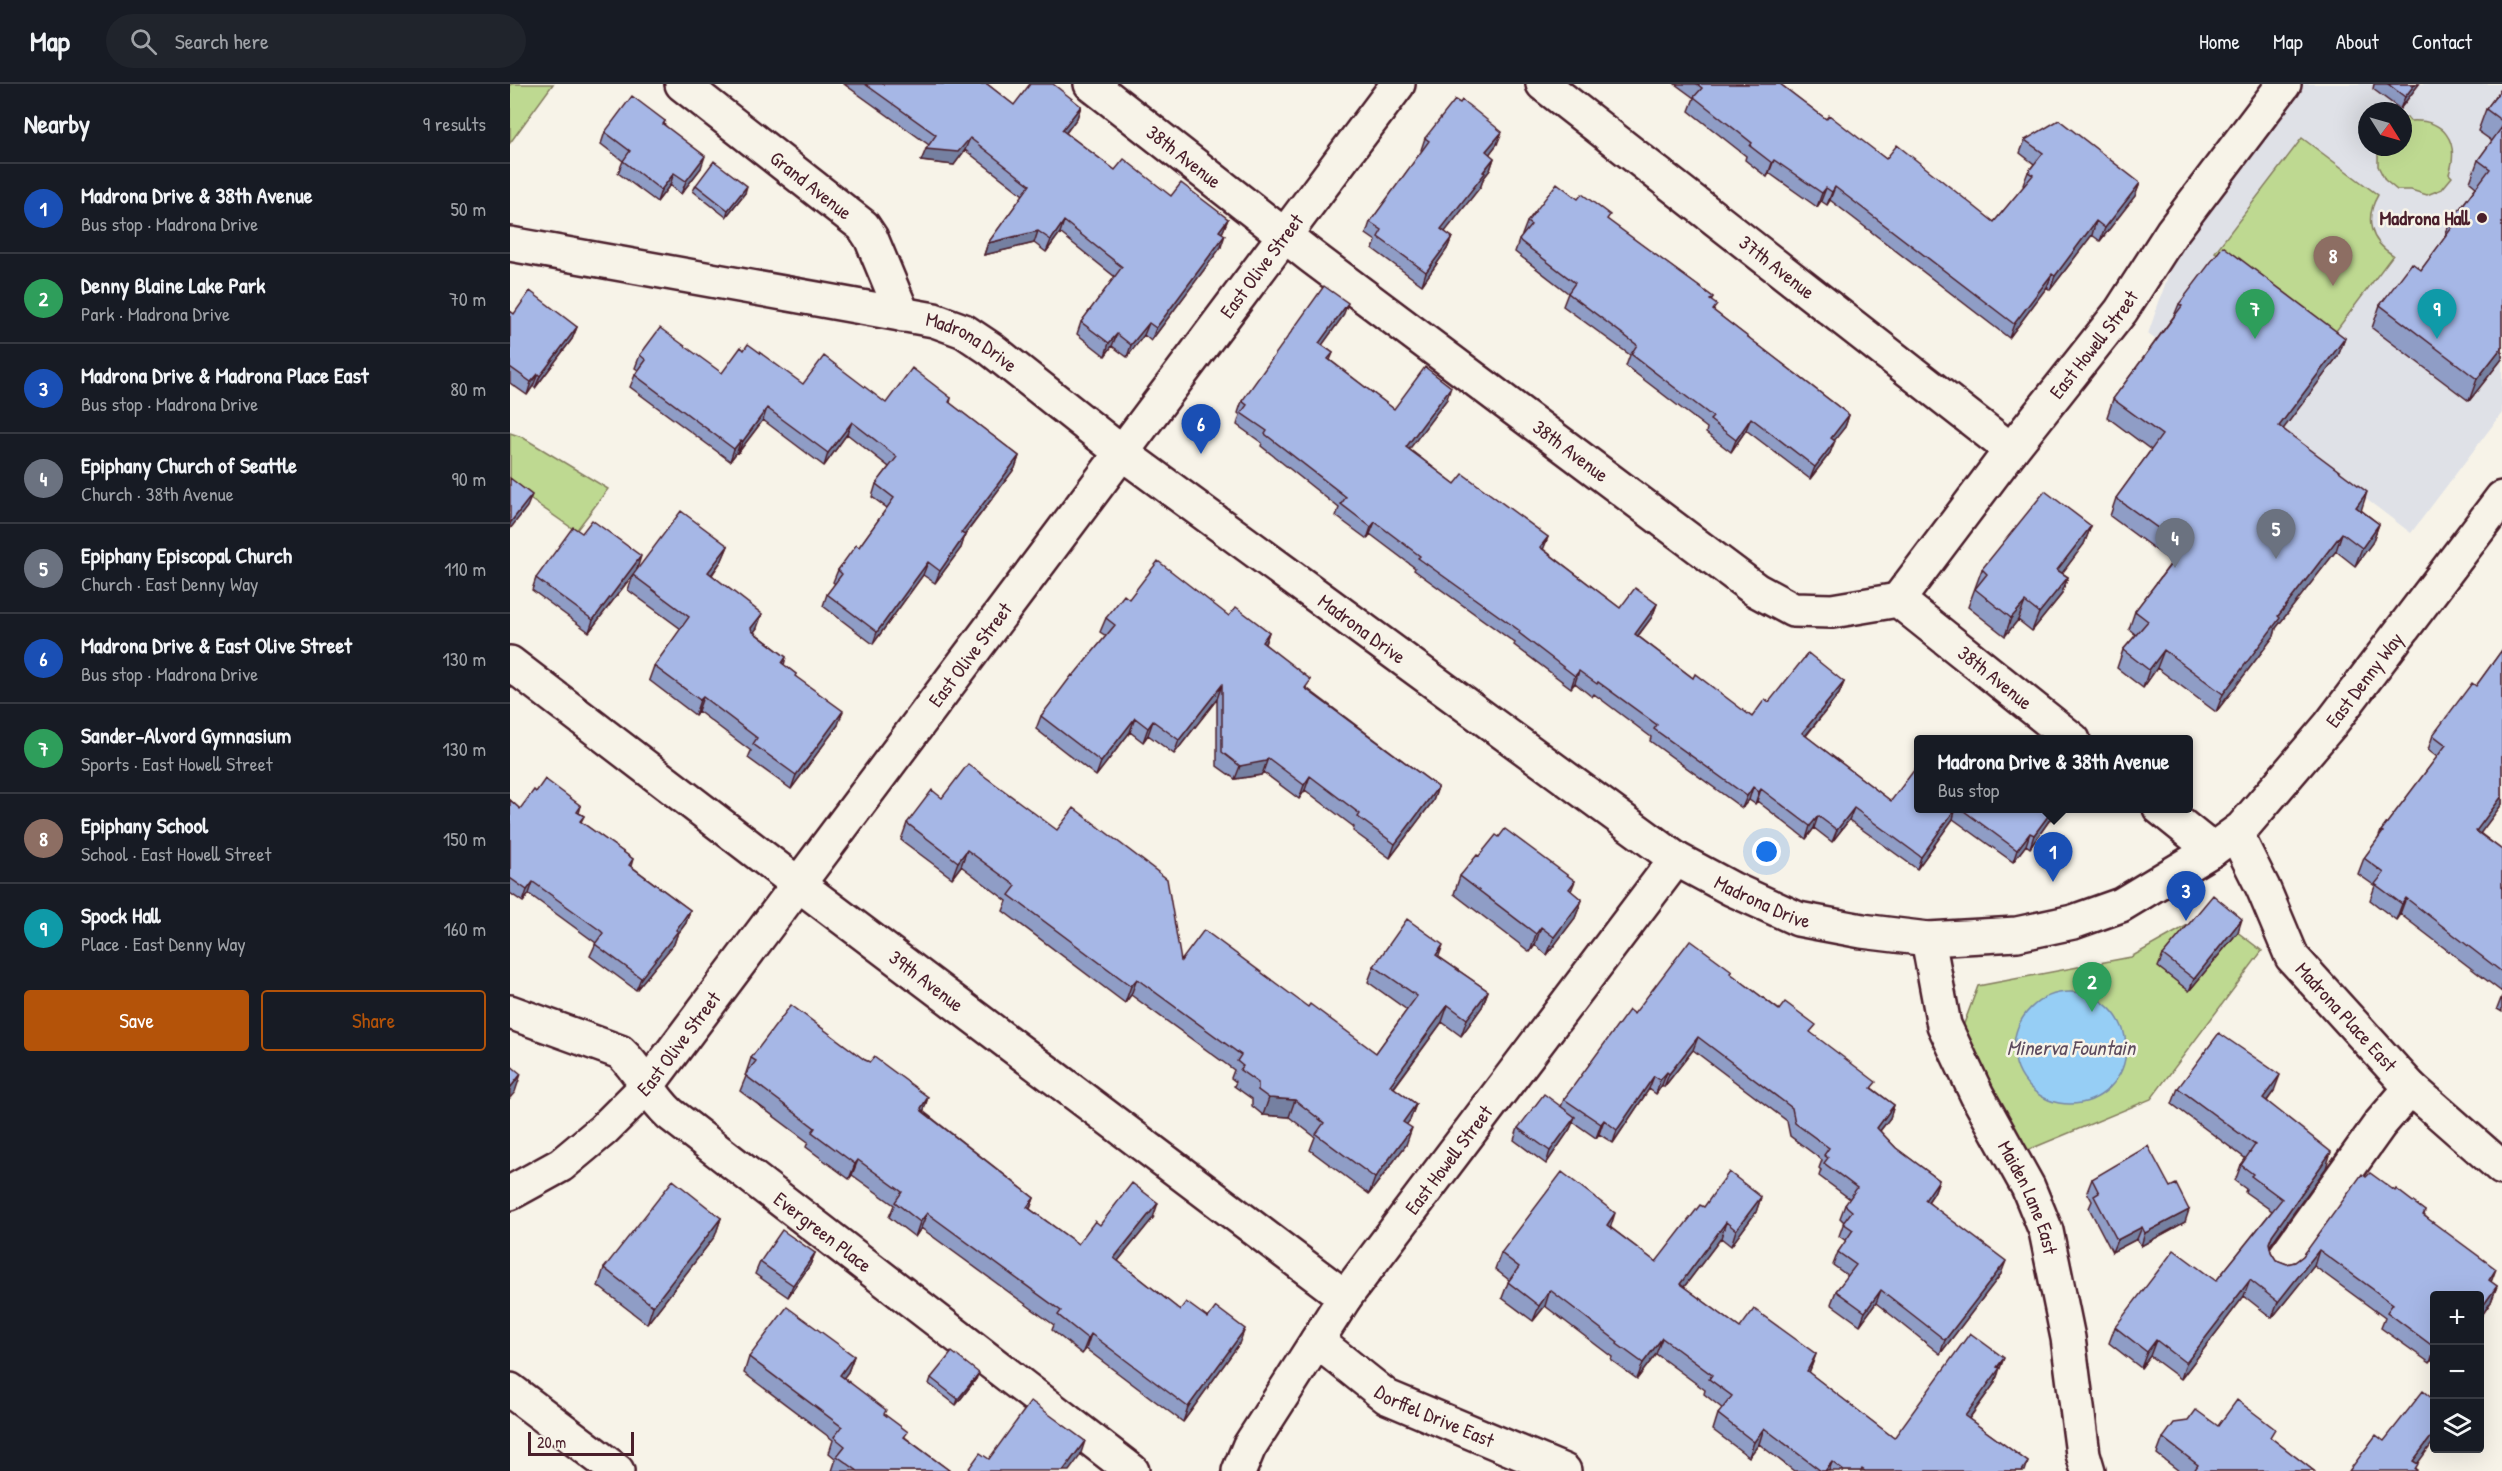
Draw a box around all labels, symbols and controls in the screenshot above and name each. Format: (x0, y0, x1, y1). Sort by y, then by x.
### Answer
search box (106, 14, 526, 68)
text: Map (30, 22, 70, 60)
icon: search (127, 25, 160, 58)
text: Search here (175, 26, 269, 56)
text: Home (2199, 27, 2240, 56)
text: Map (2273, 27, 2303, 56)
text: About (2336, 27, 2379, 56)
text: Contact (2412, 27, 2472, 56)
north arrow (2358, 102, 2412, 156)
text: Nearby (24, 106, 90, 141)
text: 9 results (423, 110, 486, 137)
street label: 38th Avenue (1141, 118, 1227, 194)
street label: Grand Avenue (765, 144, 858, 226)
text: Madrona Drive & 38th Avenue (81, 180, 313, 210)
text: 1 (40, 195, 47, 222)
text: 50 m (450, 195, 486, 222)
place label: Madrona Hall (2379, 204, 2471, 231)
street label: East Olive Street (1213, 207, 1310, 323)
text: Bus stop · Madrona Drive (81, 210, 258, 237)
marker: Madrona Hall (2475, 211, 2489, 225)
street label: 37th Avenue (1734, 228, 1821, 305)
pin: 8 (2314, 236, 2352, 286)
text: Denny Blaine Lake Park (81, 270, 265, 300)
street label: East Howell Street (2043, 284, 2145, 404)
text: 2 (39, 285, 48, 312)
text: 70 m (449, 285, 486, 312)
pin: 7 (2236, 290, 2274, 339)
pin: 9 (2418, 290, 2456, 339)
text: Park · Madrona Drive (81, 300, 230, 327)
street label: Madrona Drive (924, 305, 1023, 378)
text: Madrona Drive & Madrona Place East (81, 360, 369, 390)
text: 3 (39, 375, 48, 402)
text: 80 m (450, 375, 486, 402)
text: Bus stop · Madrona Drive (81, 390, 258, 417)
pin: 6 (1182, 404, 1220, 454)
street label: 38th Avenue (1528, 413, 1614, 488)
text: Epiphany Church of Seattle (81, 450, 297, 480)
text: 4 (40, 465, 47, 492)
text: 90 m (452, 465, 486, 492)
text: Church · 38th Avenue (81, 480, 234, 507)
pin: 5 (2256, 510, 2296, 559)
pin: 4 (2156, 518, 2194, 568)
text: Epiphany Episcopal Church (81, 540, 292, 570)
text: 5 (39, 555, 48, 582)
text: 110 m (444, 555, 486, 582)
text: Church · East Denny Way (81, 570, 259, 597)
street label: Madrona Drive (1313, 587, 1412, 670)
street label: East Olive Street (922, 596, 1018, 712)
street label: East Denny Way (2319, 626, 2409, 733)
text: Madrona Drive & East Olive Street (81, 630, 352, 660)
street label: 38th Avenue (1953, 639, 2038, 715)
text: 6 (40, 645, 47, 672)
text: 130 m (443, 645, 486, 672)
text: Bus stop · Madrona Drive (81, 660, 258, 687)
text: Sander-Alvord Gymnasium (81, 720, 291, 750)
text: 7 (39, 735, 48, 762)
text: 130 m (443, 735, 486, 762)
popup (1914, 735, 2193, 813)
text: Madrona Drive & 38th Avenue (1938, 746, 2169, 776)
text: Sports · East Howell Street (81, 750, 273, 777)
text: Bus stop (1938, 776, 1999, 803)
text: Epiphany School (81, 810, 208, 840)
text: 8 (39, 825, 48, 852)
text: 150 m (443, 825, 486, 852)
pin: 1 (2034, 832, 2072, 882)
your location (1752, 837, 1781, 866)
text: School · East Howell Street (81, 840, 271, 867)
street label: Madrona Drive (1710, 868, 1812, 934)
pin: 3 (2166, 872, 2206, 921)
text: Spock Hall (81, 900, 161, 930)
text: 9 (40, 915, 47, 942)
text: 160 m (444, 915, 486, 942)
text: Place · East Denny Way (81, 930, 246, 957)
street label: 39th Avenue (884, 944, 970, 1018)
street label: Madrona Place East (2290, 956, 2404, 1078)
pin: 2 (2072, 962, 2112, 1012)
street label: East Olive Street (631, 985, 727, 1102)
button: Save (24, 990, 249, 1051)
button: Share (261, 990, 486, 1051)
water label: Minerva Fountain (2007, 1033, 2137, 1062)
street label: East Howell Street (1398, 1099, 1499, 1220)
street label: Maiden Lane East (1992, 1136, 2065, 1258)
street label: Evergreen Place (768, 1185, 878, 1278)
map controls (2430, 1291, 2484, 1453)
button: + (2430, 1291, 2484, 1345)
button: − (2430, 1345, 2484, 1399)
street label: Dorffel Drive East (1369, 1378, 1499, 1454)
button: layers (2430, 1399, 2484, 1453)
scale bar (528, 1429, 634, 1456)
text: 20 m (537, 1431, 566, 1453)

